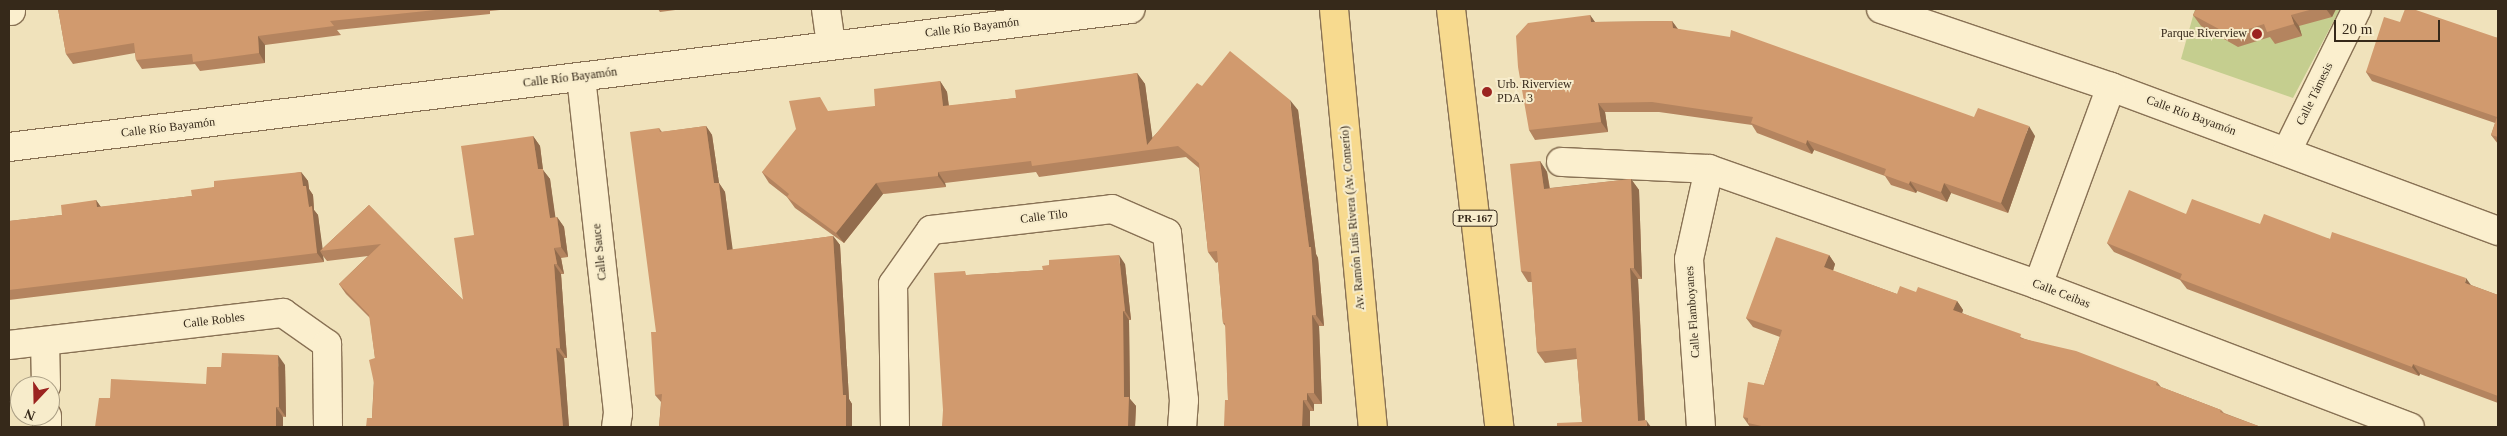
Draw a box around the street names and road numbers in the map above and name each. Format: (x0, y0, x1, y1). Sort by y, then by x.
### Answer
street label: Calle Río Bayamón (924, 15, 1020, 41)
street label: Calle Támesis (2294, 60, 2336, 128)
street label: Calle Río Bayamón (522, 65, 618, 91)
street label: Calle Río Bayamón (2144, 93, 2238, 139)
street label: Calle Río Bayamón (120, 115, 216, 141)
street label: Av. Ramón Luis Rivera (Av. Comerío) (1338, 125, 1368, 311)
street label: Calle Tilo (1019, 207, 1069, 227)
road number: PR-167 (1452, 210, 1498, 227)
street label: Calle Sauce (590, 223, 610, 281)
street label: Calle Flamboyanes (1683, 265, 1703, 359)
street label: Calle Ceibas (2030, 276, 2092, 312)
street label: Calle Robles (183, 310, 245, 332)

